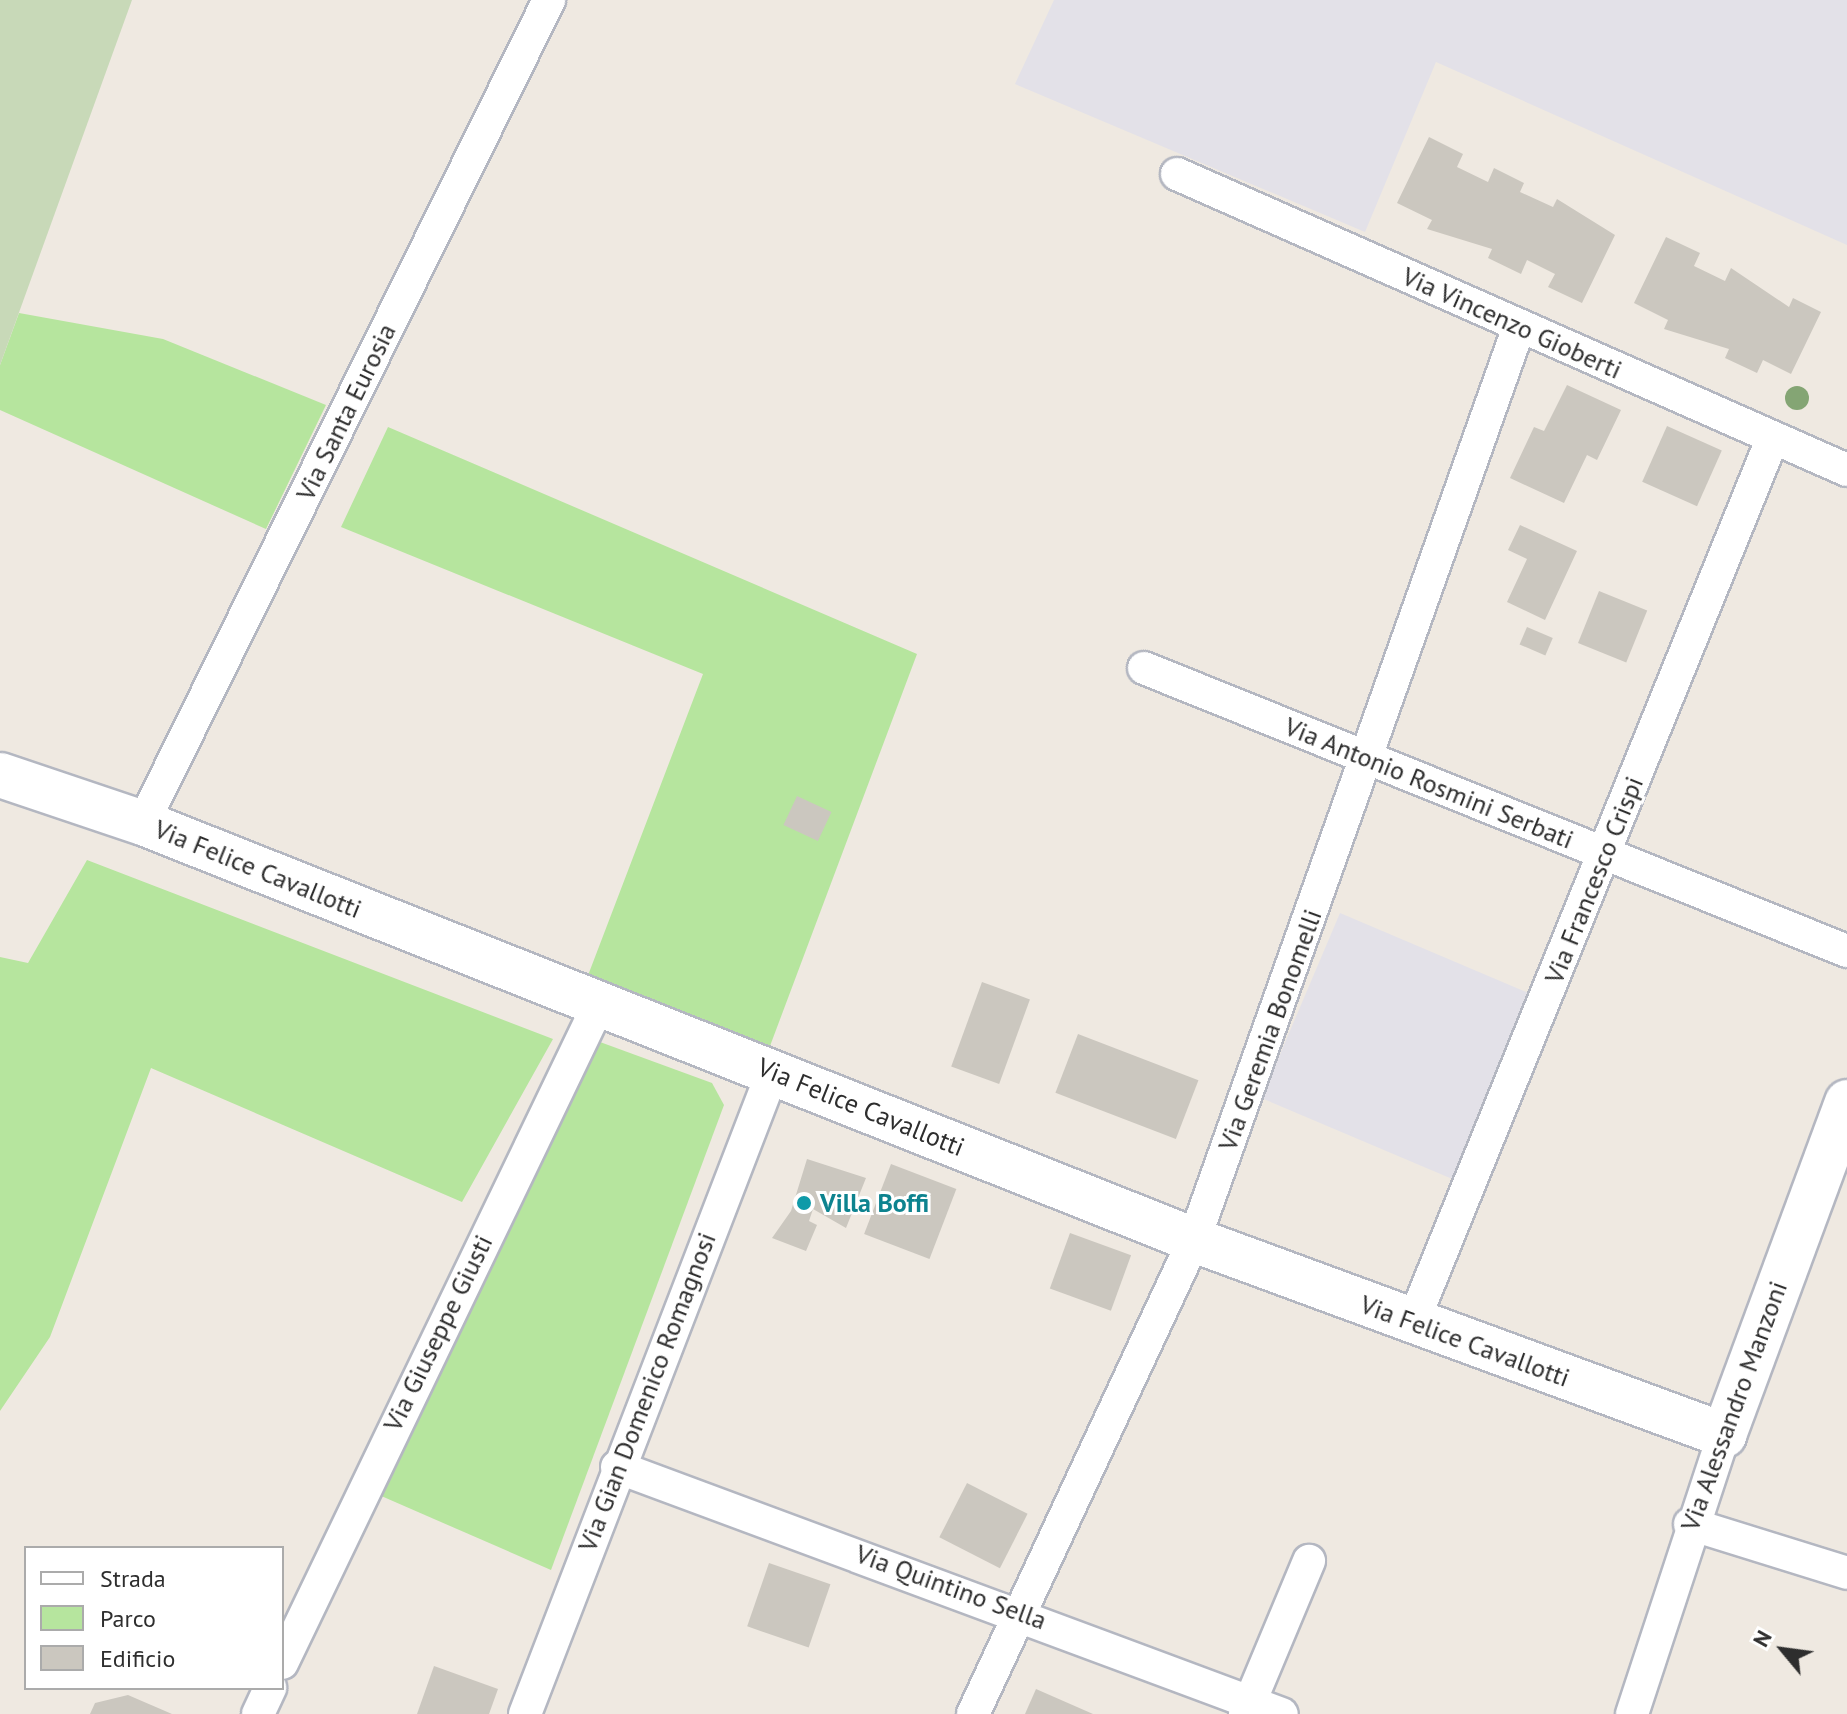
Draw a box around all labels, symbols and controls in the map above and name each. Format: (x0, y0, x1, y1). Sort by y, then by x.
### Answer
street label: Via Vincenzo Gioberti (1397, 260, 1627, 386)
street label: Via Santa Eurosia (290, 319, 402, 505)
street label: Via Antonio Rosmini Serbati (1280, 711, 1578, 855)
street label: Via Francesco Crispi (1538, 772, 1650, 988)
street label: Via Felice Cavallotti (150, 813, 366, 925)
street label: Via Geremia Bonomelli (1212, 905, 1328, 1155)
street label: Via Felice Cavallotti (753, 1051, 969, 1163)
place label: Villa Boffi (820, 1187, 929, 1219)
marker: Villa Boffi (795, 1194, 813, 1212)
street label: Via Gian Domenico Romagnosi (572, 1228, 722, 1556)
street label: Via Giuseppe Giusti (377, 1230, 499, 1436)
street label: Via Alessandro Manzoni (1674, 1276, 1794, 1536)
street label: Via Felice Cavallotti (1356, 1289, 1574, 1393)
street label: Via Quintino Sella (851, 1538, 1051, 1636)
legend (24, 1546, 284, 1690)
text: Strada (100, 1563, 166, 1594)
text: Parco (100, 1603, 156, 1634)
north arrow (1743, 1610, 1823, 1690)
text: N (1746, 1625, 1778, 1651)
text: Edificio (100, 1643, 175, 1674)

